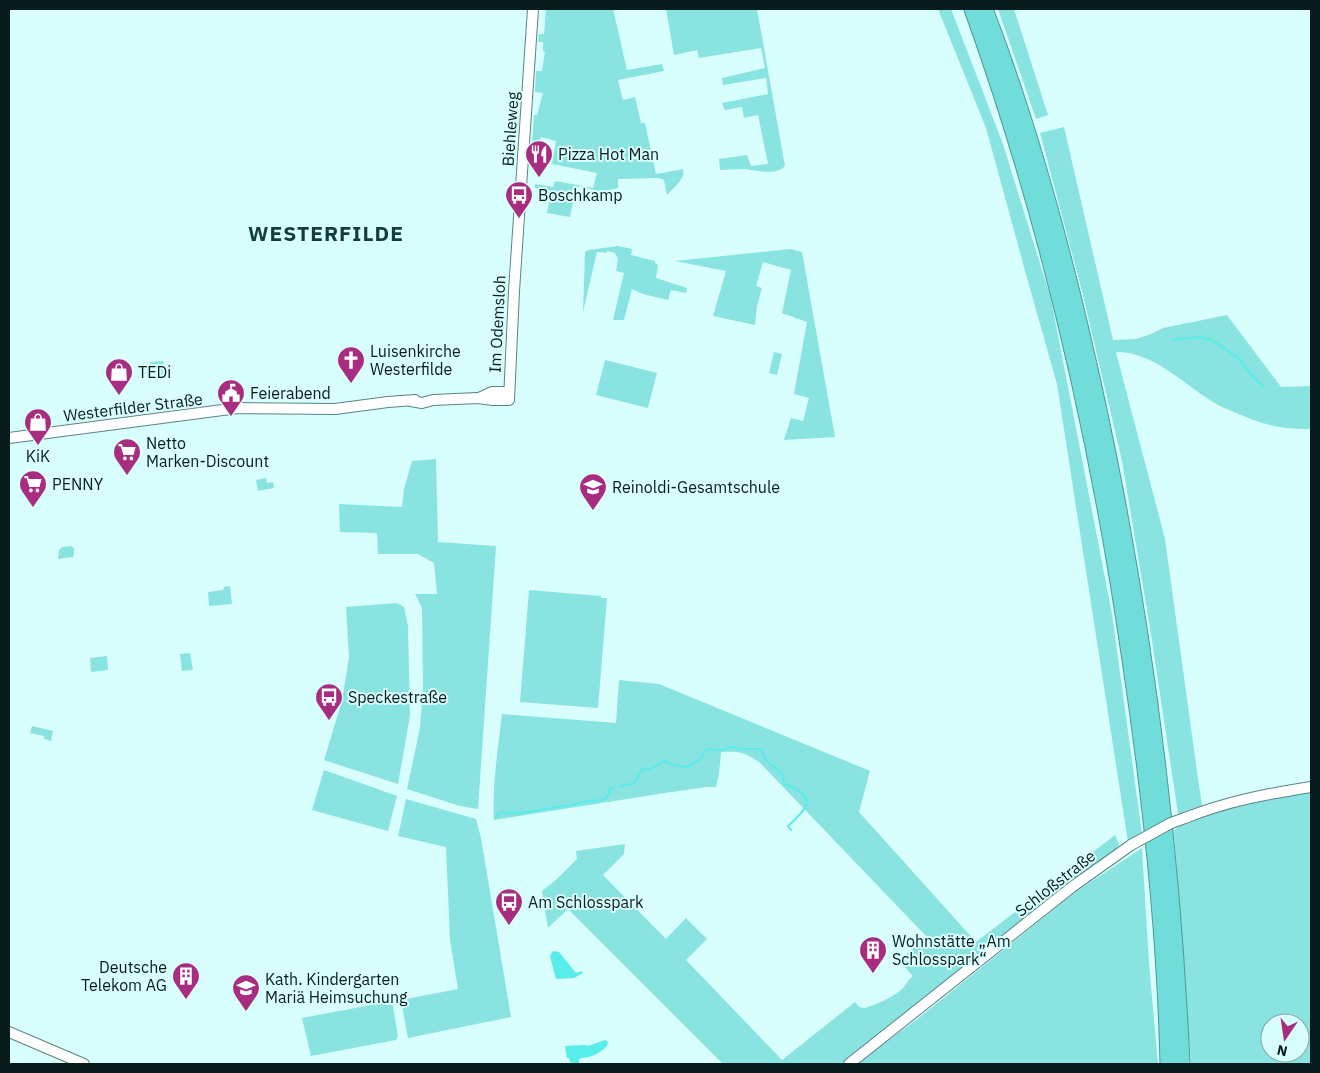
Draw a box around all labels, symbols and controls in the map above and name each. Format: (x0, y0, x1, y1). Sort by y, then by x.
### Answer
street label: Biehleweg (497, 90, 523, 167)
restaurant icon: Pizza Hot Man (524, 139, 554, 178)
place label: Pizza Hot Man (558, 144, 659, 164)
bus stop icon: Boschkamp (504, 180, 534, 219)
place label: Boschkamp (538, 185, 622, 205)
district label: WESTERFILDE (248, 219, 404, 247)
street label: Im Odemsloh (484, 275, 510, 373)
place label: Luisenkirche Westerfilde (370, 341, 461, 379)
church icon: Luisenkirche Westerfilde (336, 345, 366, 384)
shop icon: TEDi (104, 357, 134, 396)
place label: TEDi (138, 362, 171, 382)
public building icon: Feierabend (216, 378, 246, 417)
place label: Feierabend (250, 383, 331, 403)
street label: Westerfilder Straße (62, 389, 204, 425)
shop icon: KiK (23, 407, 53, 446)
place label: Netto Marken-Discount (146, 433, 269, 471)
supermarket icon: Netto Marken-Discount (112, 437, 142, 476)
place label: KiK (26, 446, 50, 466)
supermarket icon: PENNY (18, 469, 48, 508)
school or university icon: Reinoldi-Gesamtschule (578, 472, 608, 511)
place label: PENNY (52, 474, 104, 494)
place label: Reinoldi-Gesamtschule (612, 477, 780, 497)
bus stop icon: Speckestraße (314, 682, 344, 721)
place label: Speckestraße (348, 687, 447, 707)
street label: Schloßstraße (1011, 845, 1099, 921)
bus stop icon: Am Schlosspark (494, 887, 524, 926)
place label: Am Schlosspark (528, 892, 644, 912)
place label: Wohnstätte „Am Schlosspark“ (892, 931, 1011, 969)
building icon: Wohnstätte „Am Schlosspark“ (858, 935, 888, 974)
place label: Deutsche Telekom AG (81, 957, 167, 995)
building icon: Deutsche Telekom AG (171, 961, 201, 1000)
place label: Kath. Kindergarten Mariä Heimsuchung (265, 969, 408, 1007)
school or university icon: Kath. Kindergarten Mariä Heimsuchung (231, 973, 261, 1012)
north arrow (1260, 1013, 1310, 1063)
text: N (1275, 1041, 1289, 1061)

